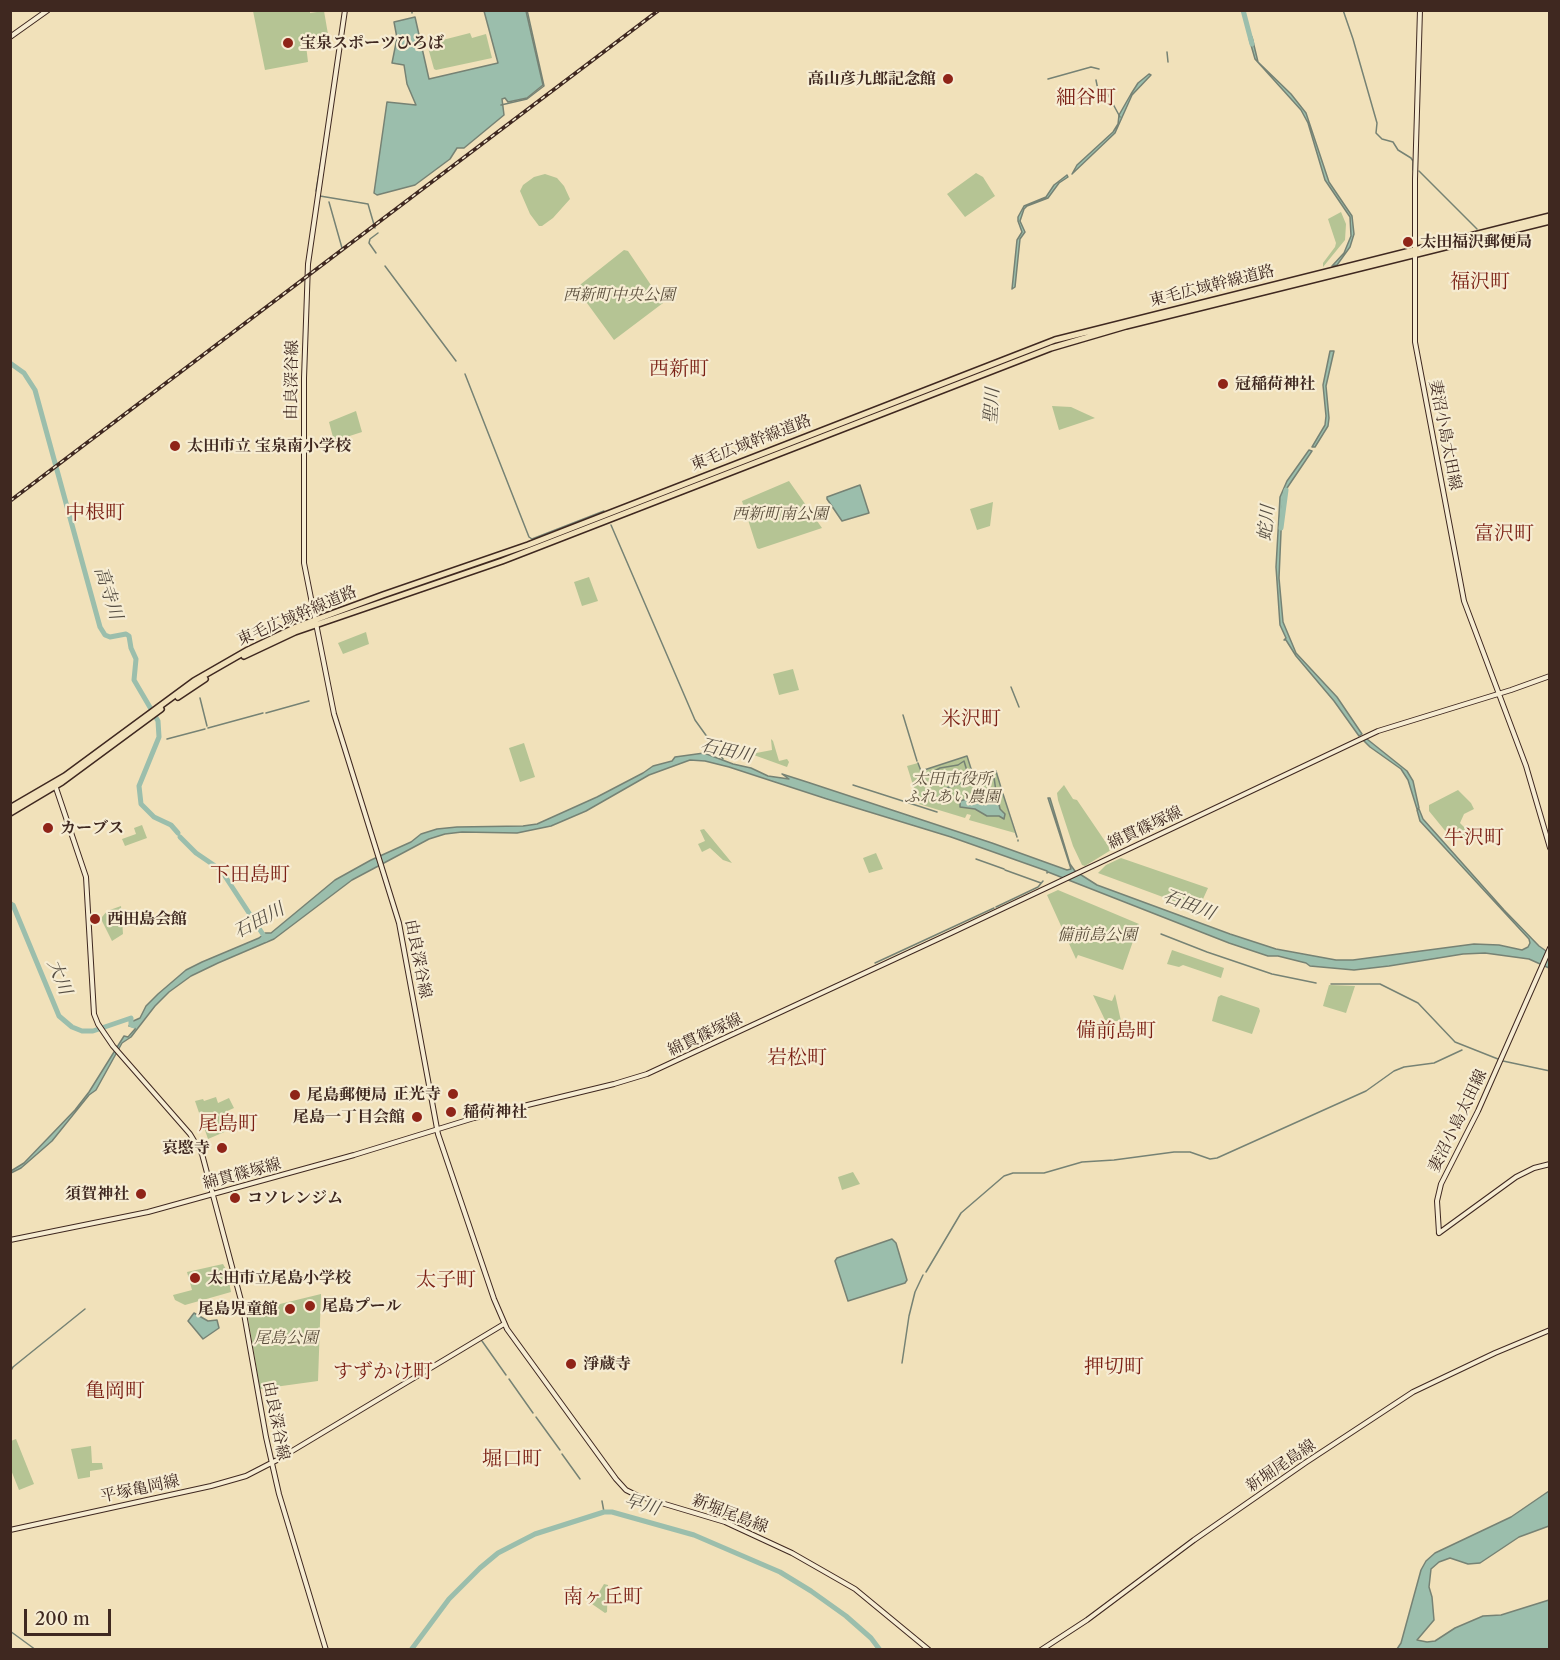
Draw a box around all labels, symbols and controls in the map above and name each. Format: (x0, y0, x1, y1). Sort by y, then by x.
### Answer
place label: 宝泉スポーツひろば (300, 33, 444, 53)
marker: 宝泉スポーツひろば (281, 36, 295, 50)
place label: 高山彦九郎記念館 (808, 69, 936, 89)
marker: 高山彦九郎記念館 (941, 72, 955, 86)
district label: 細谷町 (1056, 86, 1116, 110)
place label: 太田福沢郵便局 (1420, 232, 1532, 252)
marker: 太田福沢郵便局 (1401, 235, 1415, 249)
street label: 東毛広域幹線道路 (1148, 261, 1276, 311)
district label: 福沢町 (1450, 270, 1510, 294)
park label: 西新町中央公園 (563, 285, 675, 305)
street label: 由良深谷線 (282, 340, 302, 420)
district label: 西新町 (649, 357, 709, 381)
place label: 冠稲荷神社 (1235, 374, 1315, 394)
marker: 冠稲荷神社 (1216, 377, 1230, 391)
street label: 妻沼小島太田線 (1425, 378, 1465, 492)
water label: 聖川 (980, 387, 1004, 425)
street label: 東毛広域幹線道路 (688, 411, 814, 475)
place label: 太田市立 宝泉南小学校 (187, 436, 351, 456)
marker: 太田市立 宝泉南小学校 (168, 439, 182, 453)
district label: 中根町 (65, 501, 125, 525)
park label: 西新町南公園 (732, 504, 828, 524)
water label: 蛇川 (1255, 504, 1279, 542)
district label: 富沢町 (1474, 522, 1534, 546)
water label: 高寺川 (89, 564, 127, 622)
street label: 東毛広域幹線道路 (234, 582, 360, 650)
district label: 米沢町 (941, 707, 1001, 731)
water label: 石田川 (698, 734, 756, 768)
park label: 太田市役所 ふれあい農園 (904, 769, 1000, 807)
street label: 綿貫篠塚線 (1105, 802, 1185, 854)
place label: カーブス (60, 818, 124, 838)
marker: カーブス (41, 821, 55, 835)
district label: 牛沢町 (1444, 826, 1504, 850)
district label: 下田島町 (210, 863, 290, 887)
water label: 石田川 (1160, 885, 1218, 925)
water label: 石田川 (230, 899, 288, 943)
place label: 西田島会館 (107, 909, 187, 929)
marker: 西田島会館 (88, 912, 102, 926)
street label: 由良深谷線 (401, 918, 435, 1000)
park label: 備前島公園 (1057, 925, 1137, 945)
water label: 大川 (42, 956, 76, 998)
street label: 綿貫篠塚線 (665, 1009, 745, 1061)
district label: 備前島町 (1076, 1019, 1156, 1043)
district label: 岩松町 (767, 1046, 827, 1070)
street label: 妻沼小島太田線 (1425, 1066, 1491, 1176)
place label: 正光寺 (393, 1084, 441, 1104)
place label: 尾島郵便局 (307, 1085, 387, 1105)
marker: 正光寺 (446, 1087, 460, 1101)
marker: 尾島郵便局 (288, 1088, 302, 1102)
place label: 稲荷神社 (463, 1102, 527, 1122)
marker: 稲荷神社 (444, 1105, 458, 1119)
place label: 尾島一丁目会館 (293, 1107, 405, 1127)
marker: 尾島一丁目会館 (410, 1110, 424, 1124)
district label: 尾島町 (198, 1112, 258, 1136)
place label: 哀愍寺 (162, 1138, 210, 1158)
marker: 哀愍寺 (215, 1141, 229, 1155)
street label: 綿貫篠塚線 (201, 1154, 283, 1194)
place label: 須賀神社 (65, 1184, 129, 1204)
marker: 須賀神社 (134, 1187, 148, 1201)
place label: コソレンジム (247, 1188, 343, 1208)
marker: コソレンジム (228, 1191, 242, 1205)
place label: 太田市立尾島小学校 (207, 1268, 351, 1288)
district label: 太子町 (416, 1268, 476, 1292)
marker: 太田市立尾島小学校 (188, 1271, 202, 1285)
place label: 尾島プール (322, 1296, 402, 1316)
place label: 尾島児童館 (198, 1299, 278, 1319)
marker: 尾島プール (303, 1299, 317, 1313)
marker: 尾島児童館 (283, 1302, 297, 1316)
park label: 尾島公園 (254, 1328, 318, 1348)
place label: 淨蔵寺 (583, 1354, 631, 1374)
district label: 押切町 (1084, 1355, 1144, 1379)
marker: 淨蔵寺 (564, 1357, 578, 1371)
district label: すずかけ町 (333, 1360, 433, 1384)
district label: 亀岡町 (85, 1379, 145, 1403)
street label: 由良深谷線 (259, 1380, 293, 1462)
street label: 新堀尾島線 (1242, 1436, 1320, 1496)
district label: 堀口町 (482, 1447, 542, 1471)
street label: 平塚亀岡線 (99, 1471, 181, 1507)
water label: 早川 (622, 1490, 662, 1520)
street label: 新堀尾島線 (689, 1491, 771, 1537)
district label: 南ヶ丘町 (563, 1585, 643, 1609)
scale bar (27, 1597, 114, 1635)
text: 200 m (35, 1608, 90, 1630)

